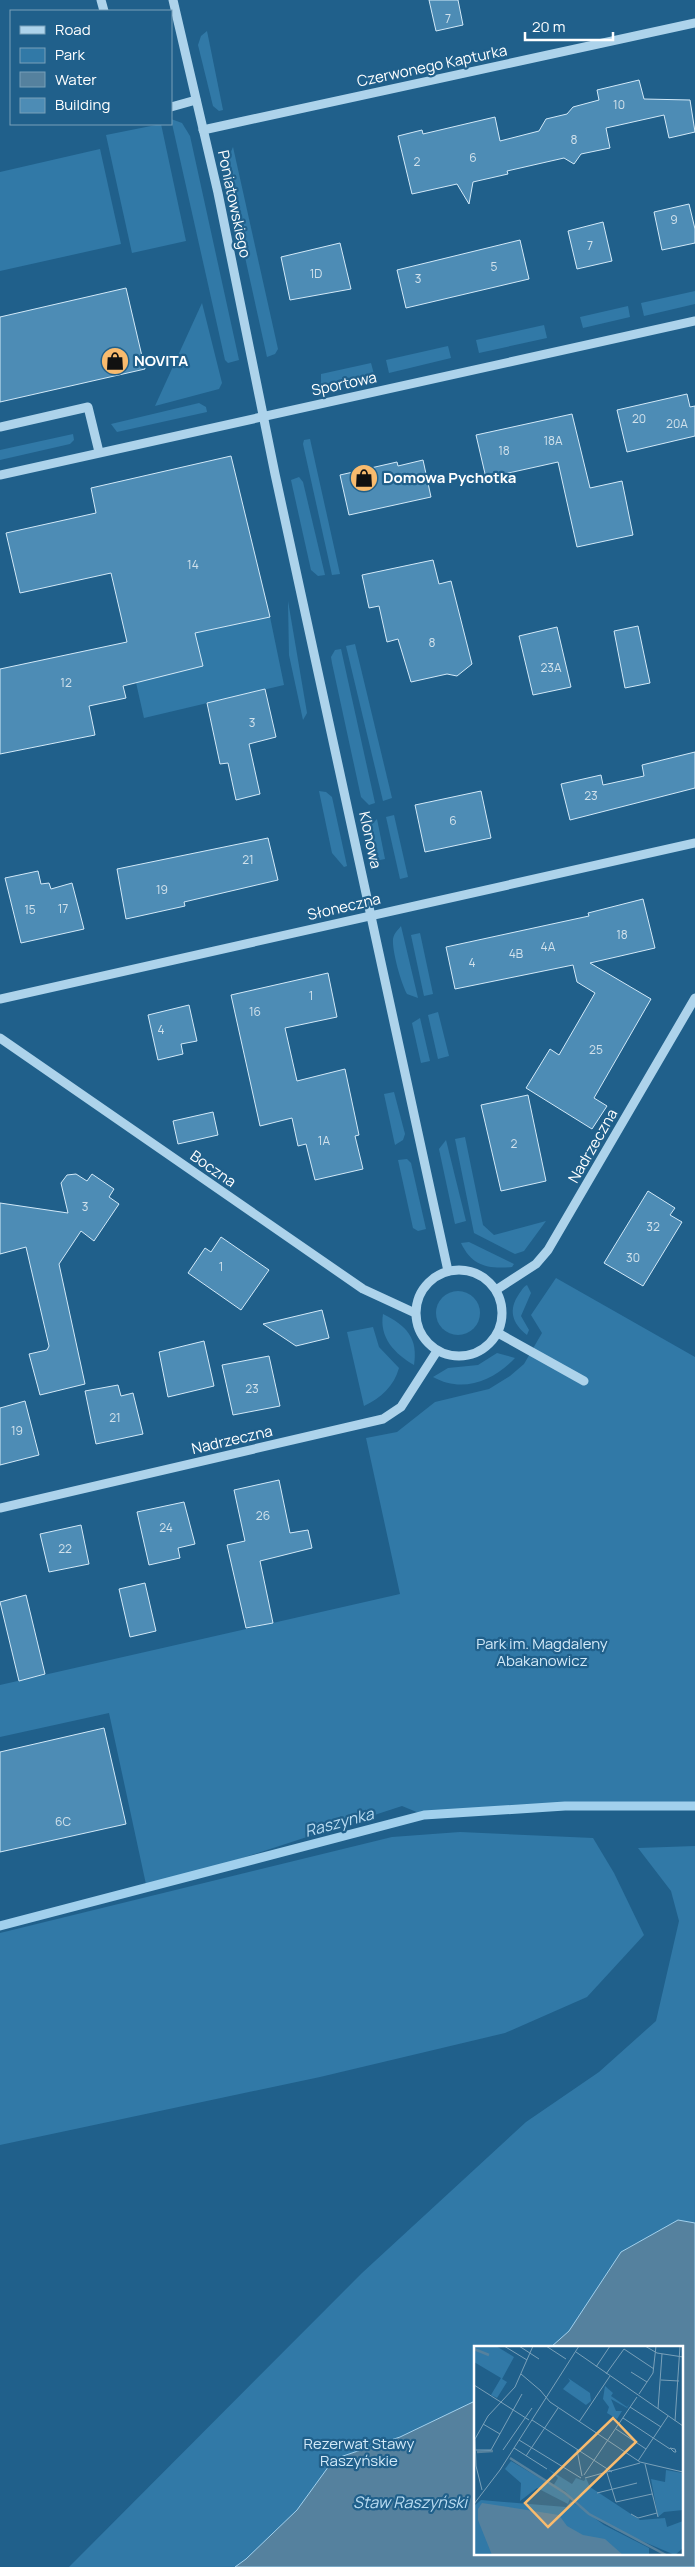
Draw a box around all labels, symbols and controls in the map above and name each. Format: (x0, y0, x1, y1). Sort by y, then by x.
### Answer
legend (10, 10, 172, 125)
house number: 7 (445, 10, 451, 27)
scale bar (525, 10, 612, 42)
text: 20 m (532, 16, 565, 37)
text: Road (55, 19, 91, 40)
street label: Czerwonego Kapturka (355, 39, 509, 92)
text: Park (55, 44, 85, 65)
text: Water (55, 69, 97, 90)
text: Building (55, 94, 110, 115)
house number: 10 (613, 96, 625, 113)
house number: 8 (571, 131, 578, 148)
street label: Poniatowskiego (213, 148, 256, 260)
house number: 6 (469, 149, 477, 166)
house number: 2 (414, 153, 421, 170)
house number: 9 (670, 211, 678, 228)
house number: 7 (587, 237, 593, 254)
house number: 5 (491, 258, 498, 275)
house number: 1D (310, 265, 322, 282)
house number: 3 (415, 270, 421, 287)
shop icon: NOVITA (100, 346, 130, 376)
place label: NOVITA (134, 350, 188, 371)
street label: Sportowa (309, 366, 378, 401)
house number: 20 (632, 410, 646, 427)
house number: 20A (666, 415, 688, 432)
house number: 18A (543, 432, 563, 449)
house number: 18 (498, 442, 510, 459)
shop icon: Domowa Pychotka (349, 463, 379, 493)
place label: Domowa Pychotka (383, 467, 517, 488)
house number: 14 (187, 556, 199, 573)
house number: 8 (429, 634, 436, 651)
house number: 23A (540, 659, 562, 676)
house number: 12 (60, 674, 72, 691)
house number: 3 (249, 714, 255, 731)
house number: 23 (584, 787, 598, 804)
street label: Klonowa (354, 809, 387, 870)
house number: 6 (449, 812, 457, 829)
house number: 21 (242, 851, 254, 868)
house number: 19 (156, 881, 168, 898)
street label: Słoneczna (305, 888, 383, 925)
house number: 17 (58, 900, 68, 917)
house number: 15 (24, 901, 36, 918)
house number: 18 (616, 926, 628, 943)
house number: 4A (541, 938, 556, 955)
house number: 4B (509, 945, 523, 962)
house number: 4 (468, 954, 476, 971)
house number: 1 (309, 987, 313, 1004)
house number: 16 (249, 1003, 261, 1020)
house number: 4 (157, 1021, 165, 1038)
house number: 25 (589, 1041, 603, 1058)
street label: Nadrzeczna (563, 1105, 622, 1187)
house number: 1A (318, 1132, 331, 1149)
house number: 2 (511, 1135, 518, 1152)
street label: Boczna (186, 1145, 240, 1192)
house number: 3 (82, 1198, 88, 1215)
house number: 32 (646, 1218, 660, 1235)
house number: 30 (626, 1249, 640, 1266)
house number: 1 (219, 1258, 223, 1275)
house number: 23 (245, 1380, 259, 1397)
house number: 21 (109, 1409, 121, 1426)
street label: Nadrzeczna (189, 1420, 274, 1459)
house number: 19 (11, 1422, 23, 1439)
house number: 26 (256, 1507, 270, 1524)
house number: 24 (159, 1519, 173, 1536)
house number: 22 (58, 1540, 72, 1557)
park label: Park im. Magdaleny Abakanowicz (476, 1633, 608, 1671)
water label: Raszynka (302, 1802, 377, 1842)
house number: 6C (55, 1813, 71, 1830)
inset map (474, 2346, 682, 2554)
park label: Rezerwat Stawy Raszyńskie (304, 2433, 414, 2471)
water label: Staw Raszyński (353, 2491, 469, 2513)

